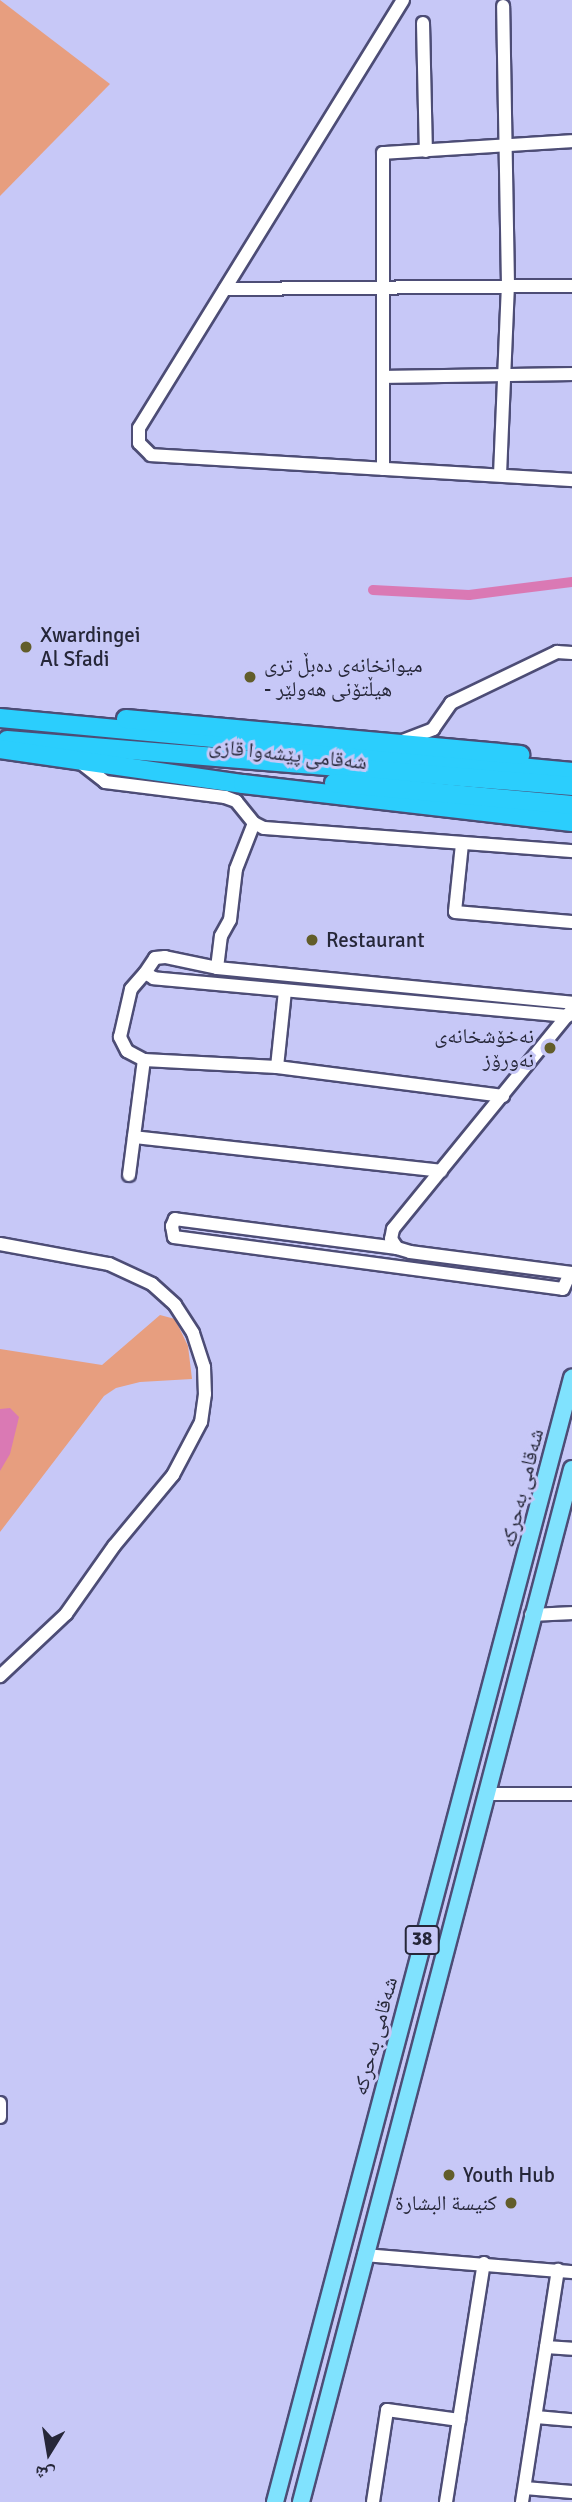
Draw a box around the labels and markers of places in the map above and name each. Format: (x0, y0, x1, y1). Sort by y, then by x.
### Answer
place label: Xwardingei Al Sfadi (40, 622, 141, 672)
marker: Xwardingei Al Sfadi (18, 639, 34, 655)
place label: میوانخانەی دەبڵ تری - هیڵتۆنی هەولێر (264, 652, 423, 702)
marker: میوانخانەی دەبڵ تری - هیڵتۆنی هەولێر (242, 669, 258, 685)
place label: Restaurant (326, 927, 425, 953)
marker: Restaurant (304, 932, 320, 948)
place label: نەخۆشخانەی نەورۆز (434, 1023, 534, 1073)
marker: نەخۆشخانەی نەورۆز (540, 1038, 560, 1058)
place label: Youth Hub (463, 2162, 555, 2188)
marker: Youth Hub (441, 2167, 457, 2183)
place label: كنيسة البشارة (395, 2190, 497, 2216)
marker: كنيسة البشارة (503, 2195, 519, 2211)

